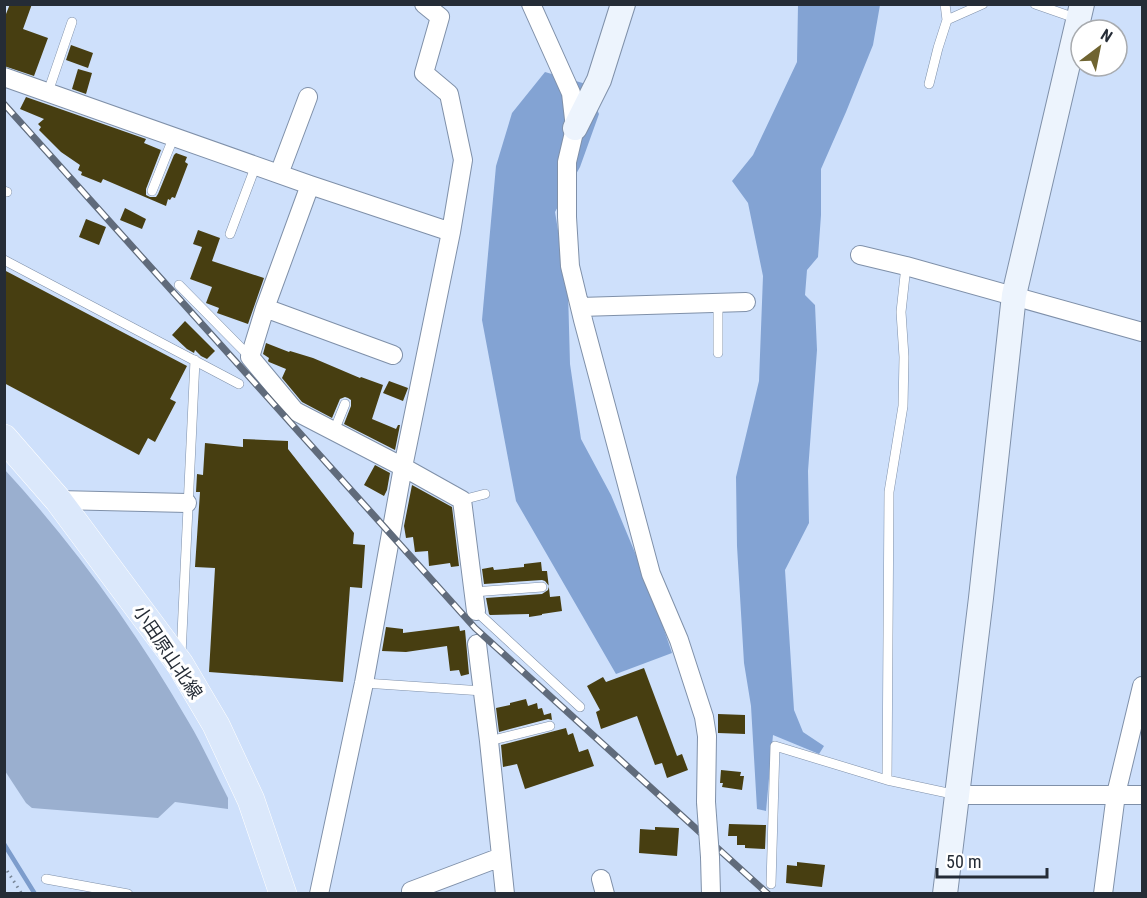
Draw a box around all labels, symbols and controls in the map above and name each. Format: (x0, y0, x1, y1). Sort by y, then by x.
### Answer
north arrow (1069, 18, 1129, 78)
text: N (1097, 25, 1116, 46)
street label: 小田原山北線 (129, 601, 207, 703)
scale bar (937, 841, 1046, 879)
text: 50 m (946, 851, 981, 872)

